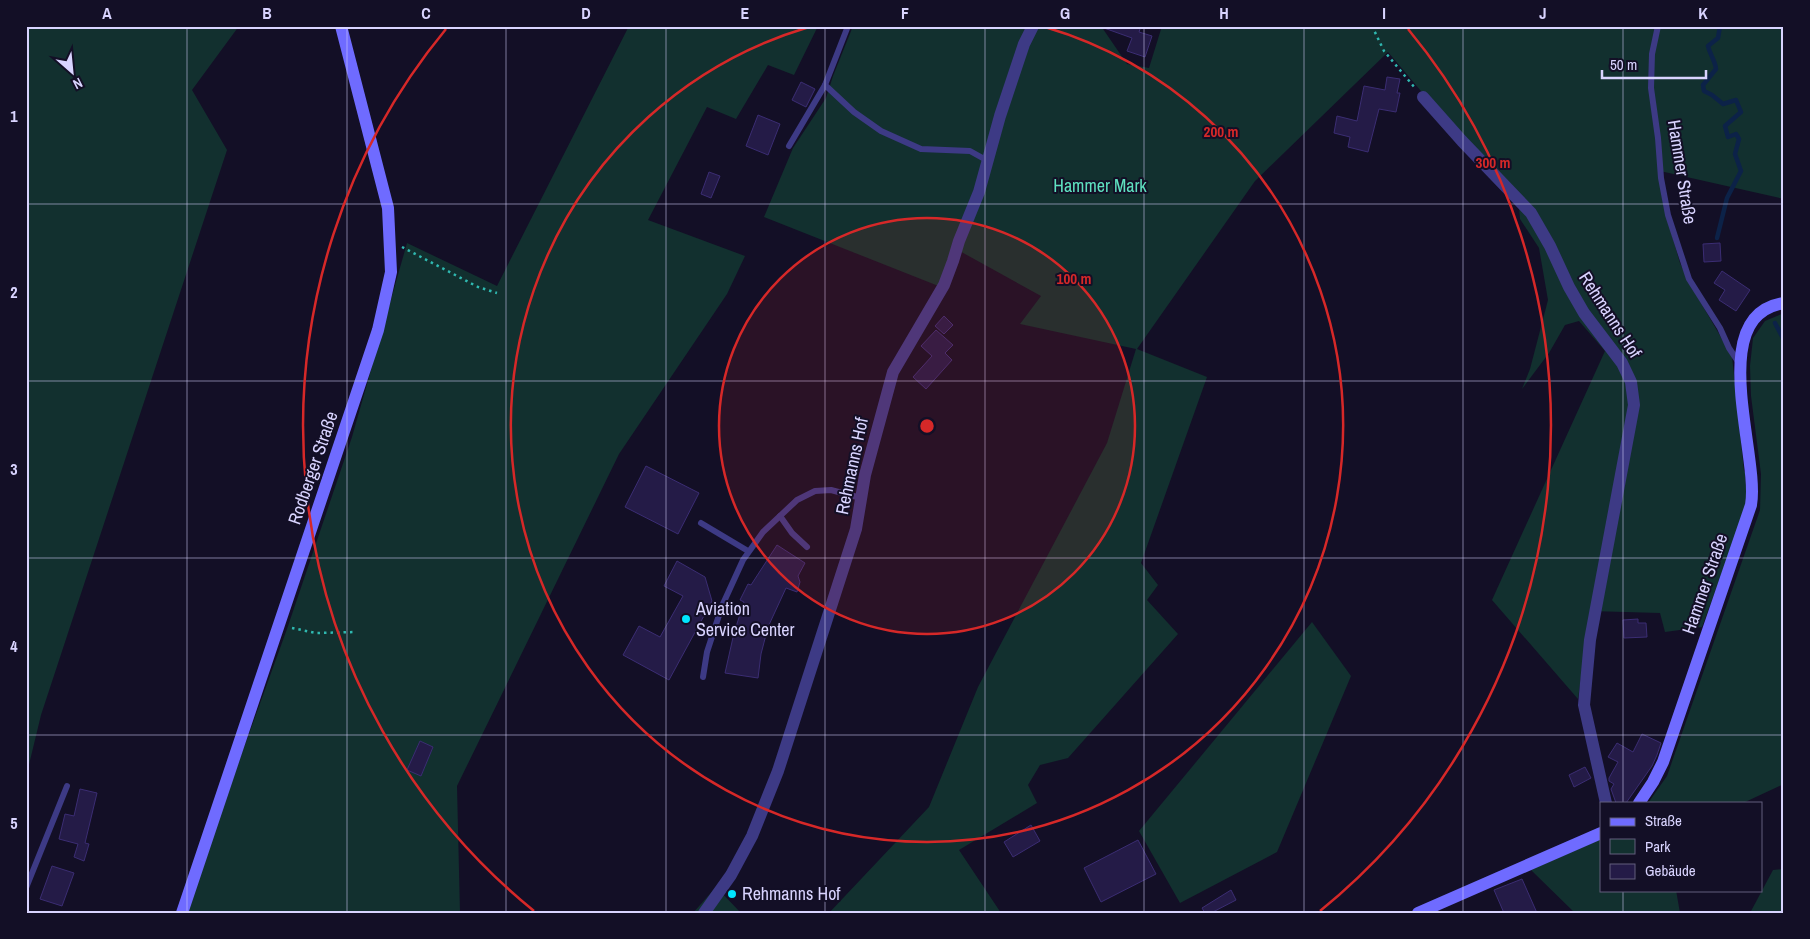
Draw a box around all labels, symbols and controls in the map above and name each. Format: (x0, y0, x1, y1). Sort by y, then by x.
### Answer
text: A (102, 2, 112, 24)
text: B (262, 2, 272, 24)
text: C (421, 2, 431, 24)
text: D (581, 2, 591, 24)
text: E (741, 2, 750, 24)
text: F (901, 2, 909, 24)
text: G (1060, 2, 1070, 24)
text: H (1219, 2, 1229, 24)
text: I (1382, 2, 1386, 24)
text: J (1539, 2, 1547, 24)
text: K (1698, 2, 1708, 24)
north arrow (48, 48, 98, 98)
scale bar (1602, 48, 1706, 80)
text: 50 m (1610, 54, 1637, 75)
text: N (70, 74, 86, 93)
text: 1 (10, 105, 18, 127)
street label: Hammer Straße (1662, 118, 1703, 226)
text: 200 m (1204, 121, 1238, 142)
text: 300 m (1476, 152, 1510, 173)
park label: Hammer Mark (1053, 173, 1147, 198)
street label: Rehmanns Hof (1573, 267, 1648, 364)
text: 100 m (1057, 268, 1091, 289)
text: 2 (10, 281, 18, 303)
street label: Rodberger Straße (281, 408, 344, 528)
street label: Rehmanns Hof (829, 414, 874, 517)
centre of rings (918, 417, 936, 435)
text: 3 (10, 458, 18, 480)
street label: Hammer Straße (1676, 530, 1733, 638)
place label: Aviation Service Center (695, 596, 795, 642)
marker: Aviation Service Center (680, 613, 692, 625)
text: 4 (10, 635, 18, 657)
legend (1600, 802, 1762, 892)
text: Straße (1645, 810, 1682, 831)
text: 5 (10, 812, 18, 834)
text: Park (1645, 836, 1671, 857)
text: Gebäude (1645, 860, 1696, 881)
place label: Rehmanns Hof (742, 881, 841, 906)
marker: Rehmanns Hof (726, 888, 738, 900)

